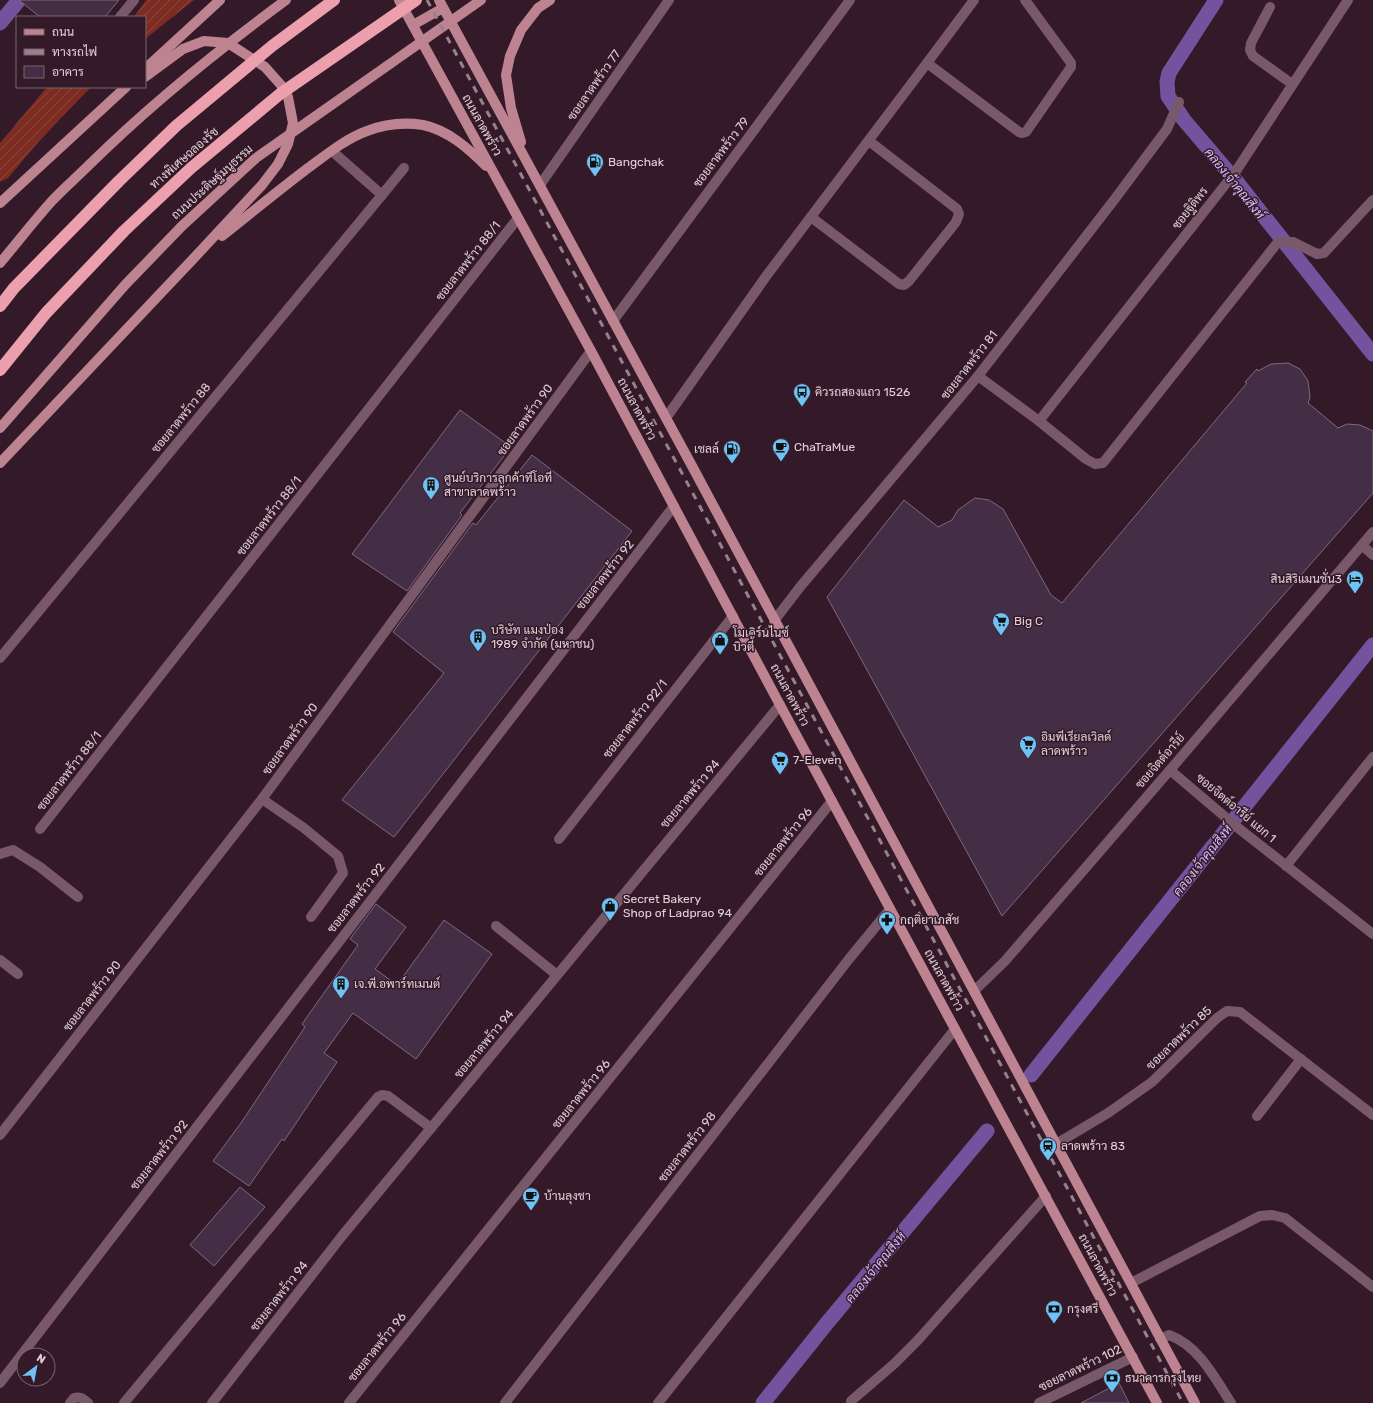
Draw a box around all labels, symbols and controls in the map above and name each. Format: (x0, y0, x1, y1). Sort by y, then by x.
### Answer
legend (16, 16, 146, 88)
text: ถนน (52, 25, 75, 39)
text: ทางรถไฟ (52, 44, 97, 59)
street label: ซอยลาดพร้าว 77 (565, 47, 623, 123)
text: อาคาร (52, 65, 84, 79)
street label: ถนนลาดพร้าว (459, 92, 505, 158)
street label: ซอยลาดพร้าว 79 (690, 114, 752, 190)
street label: ทางพิเศษฉลองรัช (147, 124, 221, 192)
street label: ถนนประดิษฐ์มนูธรรม (168, 141, 256, 223)
water label: คลองเจ้าคุณสิงห์ (1200, 144, 1271, 225)
fuel station icon: Bangchak (585, 152, 605, 177)
place label: Bangchak (608, 155, 665, 169)
street label: ซอยฐิติพร (1169, 184, 1212, 232)
street label: ซอยลาดพร้าว 88/1 (433, 219, 503, 303)
street label: ซอยลาดพร้าว 81 (938, 328, 1000, 402)
street label: ถนนลาดพร้าว (615, 375, 659, 443)
street label: ซอยลาดพร้าว 88 (149, 380, 213, 456)
street label: ซอยลาดพร้าว 90 (494, 381, 556, 459)
bus stop icon: คิวรถสองแถว 1526 (792, 382, 812, 407)
place label: คิวรถสองแถว 1526 (815, 385, 910, 399)
cafe icon: ChaTraMue (771, 437, 791, 462)
fuel station icon: เชลล์ (722, 439, 742, 464)
place label: ChaTraMue (794, 440, 856, 454)
place label: เชลล์ (694, 441, 719, 456)
place label: ศูนย์บริการลูกค้าทีโอที สาขาลาดพร้าว (444, 470, 552, 499)
street label: ซอยลาดพร้าว 88/1 (234, 474, 304, 558)
building icon: ศูนย์บริการลูกค้าทีโอที สาขาลาดพร้าว (421, 475, 441, 500)
street label: ซอยลาดพร้าว 92 (573, 537, 637, 613)
place label: สินสิริแมนชั่น3 (1270, 568, 1342, 586)
hotel icon: สินสิริแมนชั่น3 (1345, 569, 1365, 594)
supermarket icon: Big C (991, 611, 1011, 636)
place label: Big C (1014, 614, 1043, 628)
place label: บริษัท แมงป่อง 1989 จำกัด (มหาชน) (491, 623, 594, 651)
place label: โมเดิร์นไนซ์ บิวตี้ (732, 625, 789, 654)
building icon: บริษัท แมงป่อง 1989 จำกัด (มหาชน) (468, 627, 488, 652)
shop icon: โมเดิร์นไนซ์ บิวตี้ (710, 630, 730, 655)
street label: ถนนลาดพร้าว (768, 661, 812, 729)
street label: ซอยลาดพร้าว 92/1 (600, 677, 670, 761)
street label: ซอยลาดพร้าว 90 (259, 700, 321, 778)
street label: ซอยลาดพร้าว 88/1 (34, 729, 104, 813)
place label: อิมพีเรียลเวิลด์ ลาดพร้าว (1041, 729, 1111, 758)
street label: ซอยจิตต์อารีย์ (1132, 730, 1188, 791)
supermarket icon: อิมพีเรียลเวิลด์ ลาดพร้าว (1018, 734, 1038, 759)
supermarket icon: 7-Eleven (770, 750, 790, 775)
place label: 7-Eleven (793, 753, 842, 767)
street label: ซอยลาดพร้าว 94 (657, 757, 723, 831)
street label: ซอยจิตต์อารีย์ แยก 1 (1193, 770, 1279, 845)
street label: ซอยลาดพร้าว 96 (751, 805, 815, 879)
water label: คลองเจ้าคุณสิงห์ (1168, 819, 1238, 900)
street label: ซอยลาดพร้าว 92 (324, 860, 388, 936)
place label: Secret Bakery Shop of Ladprao 94 (623, 892, 732, 920)
shop icon: Secret Bakery Shop of Ladprao 94 (600, 896, 620, 921)
pharmacy icon: กฤติยาเภสัช (877, 910, 897, 935)
place label: กฤติยาเภสัช (900, 913, 959, 927)
street label: ถนนลาดพร้าว (921, 947, 967, 1013)
street label: ซอยลาดพร้าว 90 (60, 958, 124, 1034)
building icon: เจ.พี.อพาร์ทเมนต์ (331, 974, 351, 999)
place label: เจ.พี.อพาร์ทเมนต์ (354, 976, 440, 991)
street label: ซอยลาดพร้าว 85 (1143, 1003, 1215, 1073)
street label: ซอยลาดพร้าว 94 (451, 1007, 517, 1081)
street label: ซอยลาดพร้าว 96 (549, 1057, 613, 1131)
street label: ซอยลาดพร้าว 98 (655, 1109, 719, 1185)
street label: ซอยลาดพร้าว 92 (127, 1117, 191, 1193)
station icon: ลาดพร้าว 83 (1038, 1136, 1058, 1161)
place label: ลาดพร้าว 83 (1061, 1139, 1125, 1153)
cafe icon: บ้านลุงชา (521, 1186, 541, 1211)
place label: บ้านลุงชา (544, 1189, 591, 1205)
water label: คลองเจ้าคุณสิงห์ (841, 1226, 911, 1307)
street label: ถนนลาดพร้าว (1076, 1231, 1120, 1299)
street label: ซอยลาดพร้าว 94 (247, 1258, 311, 1334)
bank icon: กรุงศรี (1044, 1299, 1064, 1324)
place label: กรุงศรี (1067, 1301, 1098, 1318)
street label: ซอยลาดพร้าว 96 (345, 1310, 409, 1384)
street label: ซอยลาดพร้าว 102 (1036, 1342, 1124, 1394)
north arrow (16, 1347, 56, 1387)
text: N (34, 1351, 48, 1367)
bank icon: ธนาคารกรุงไทย (1102, 1368, 1122, 1393)
place label: ธนาคารกรุงไทย (1125, 1370, 1201, 1387)

